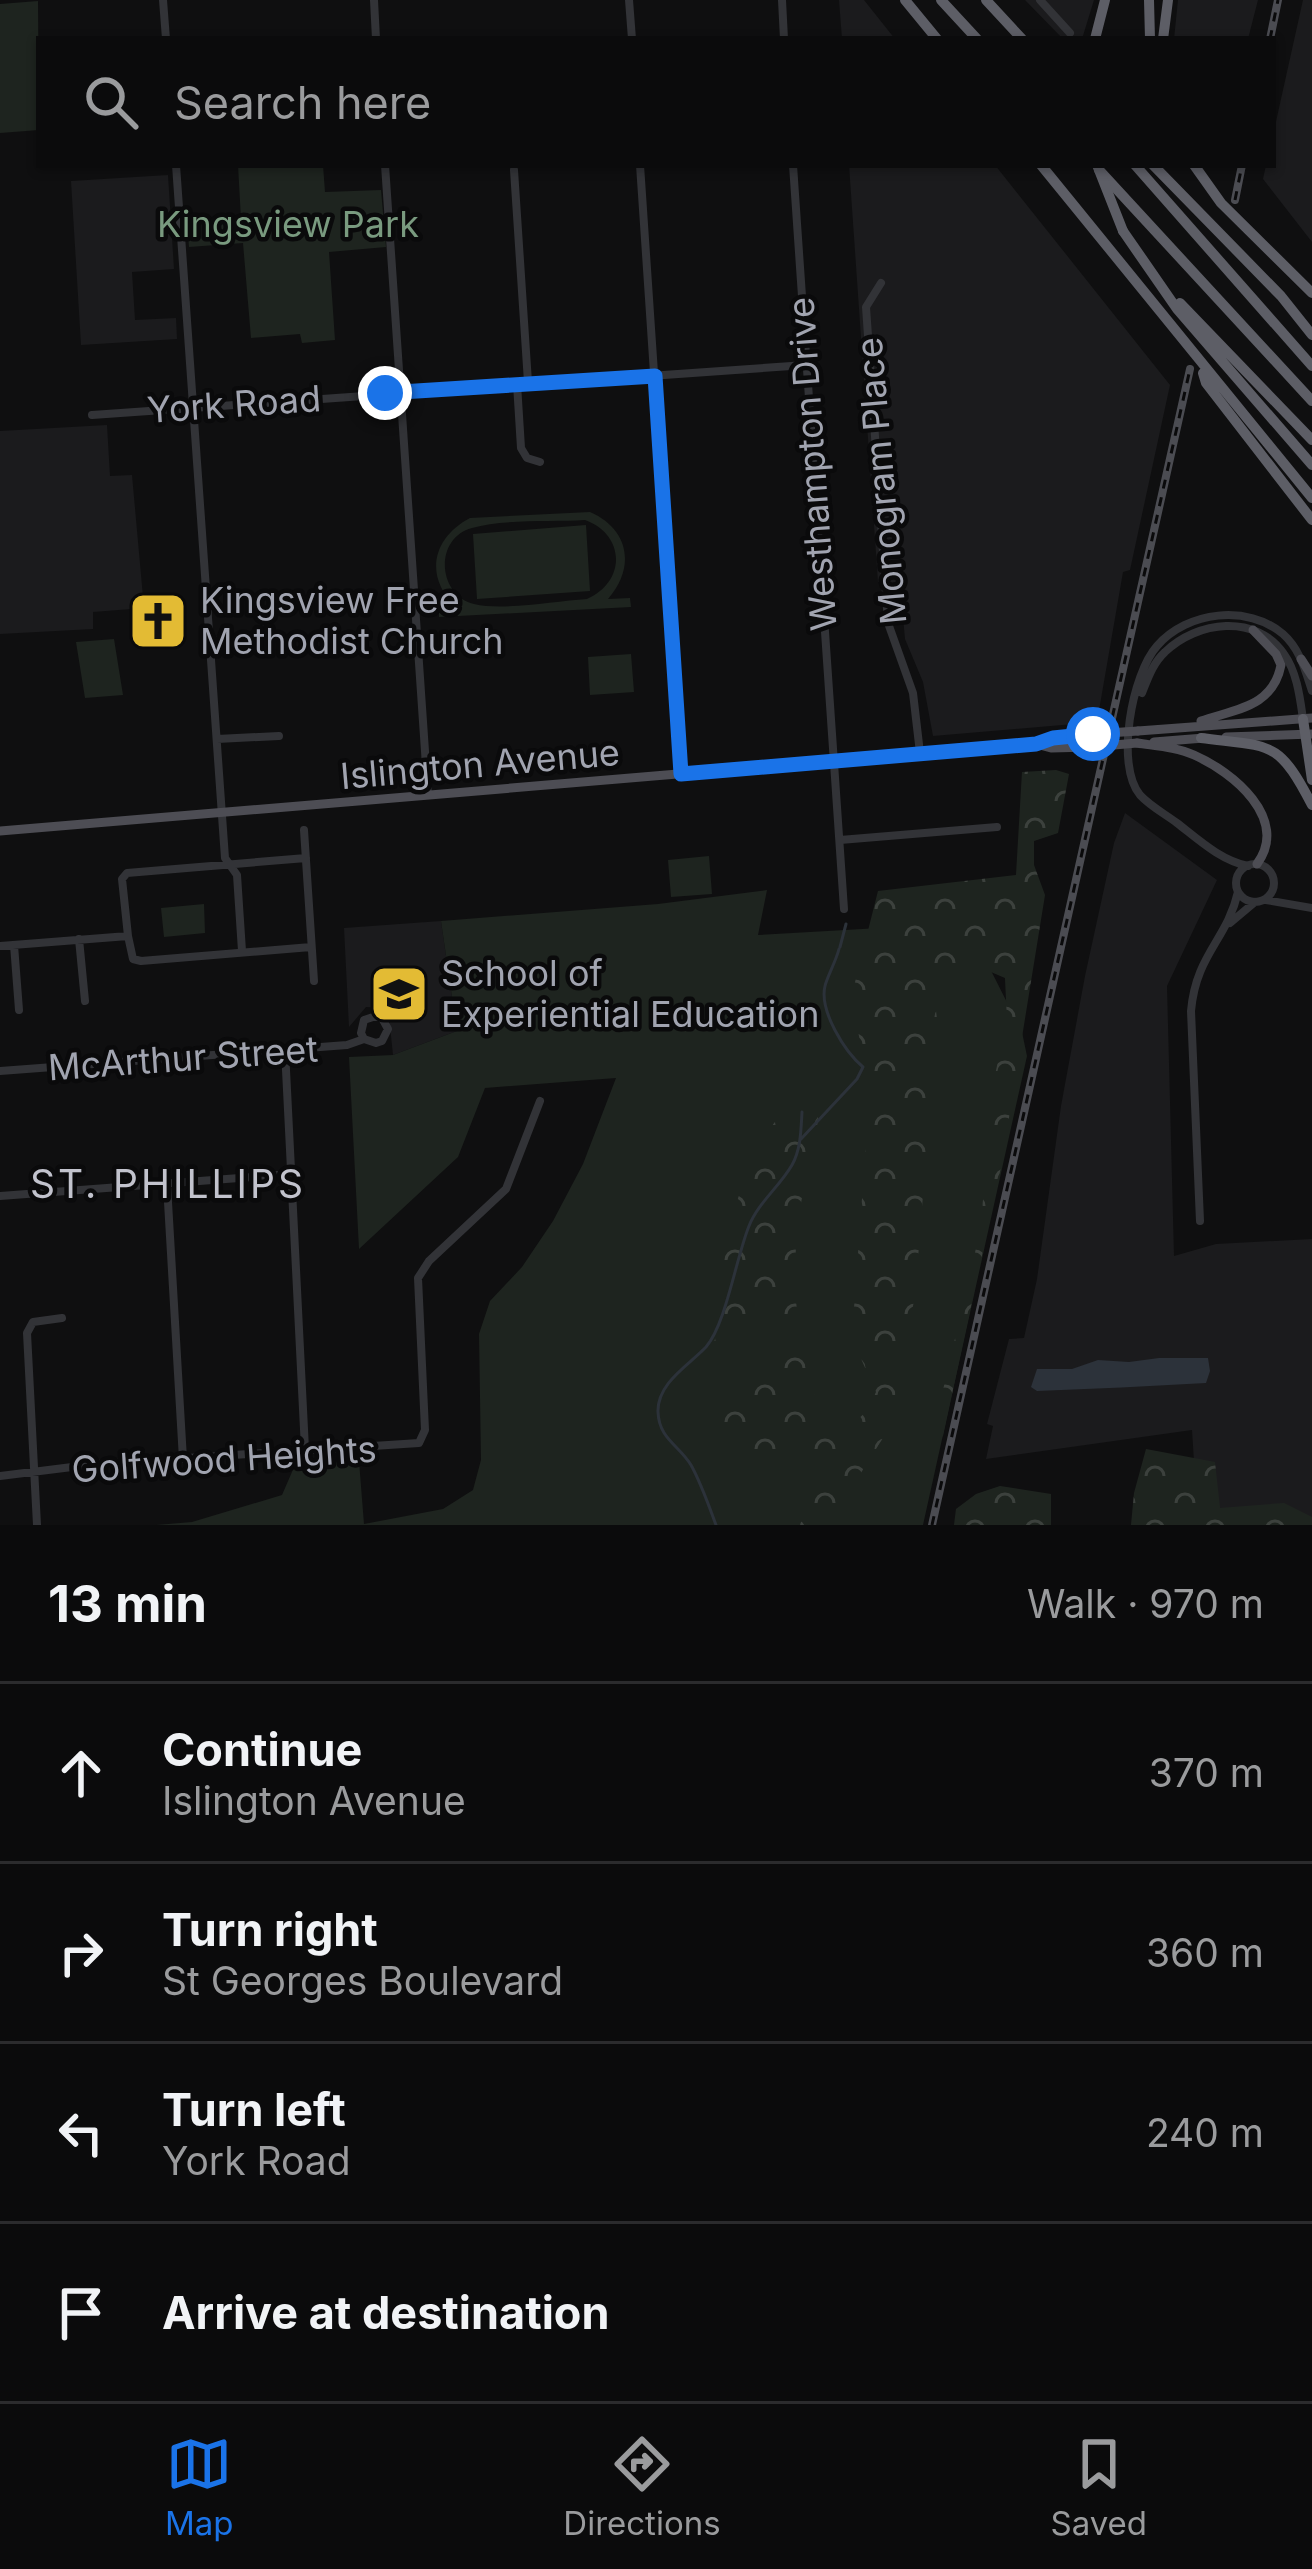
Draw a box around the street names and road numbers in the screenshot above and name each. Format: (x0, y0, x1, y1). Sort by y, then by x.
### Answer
street label: Westhampton Drive (778, 296, 846, 632)
street label: Monogram Place (847, 336, 915, 626)
street label: York Road (146, 376, 322, 432)
street label: Islington Avenue (338, 730, 622, 798)
street label: McArthur Street (47, 1027, 320, 1089)
street label: Golfwood Heights (70, 1426, 378, 1492)

